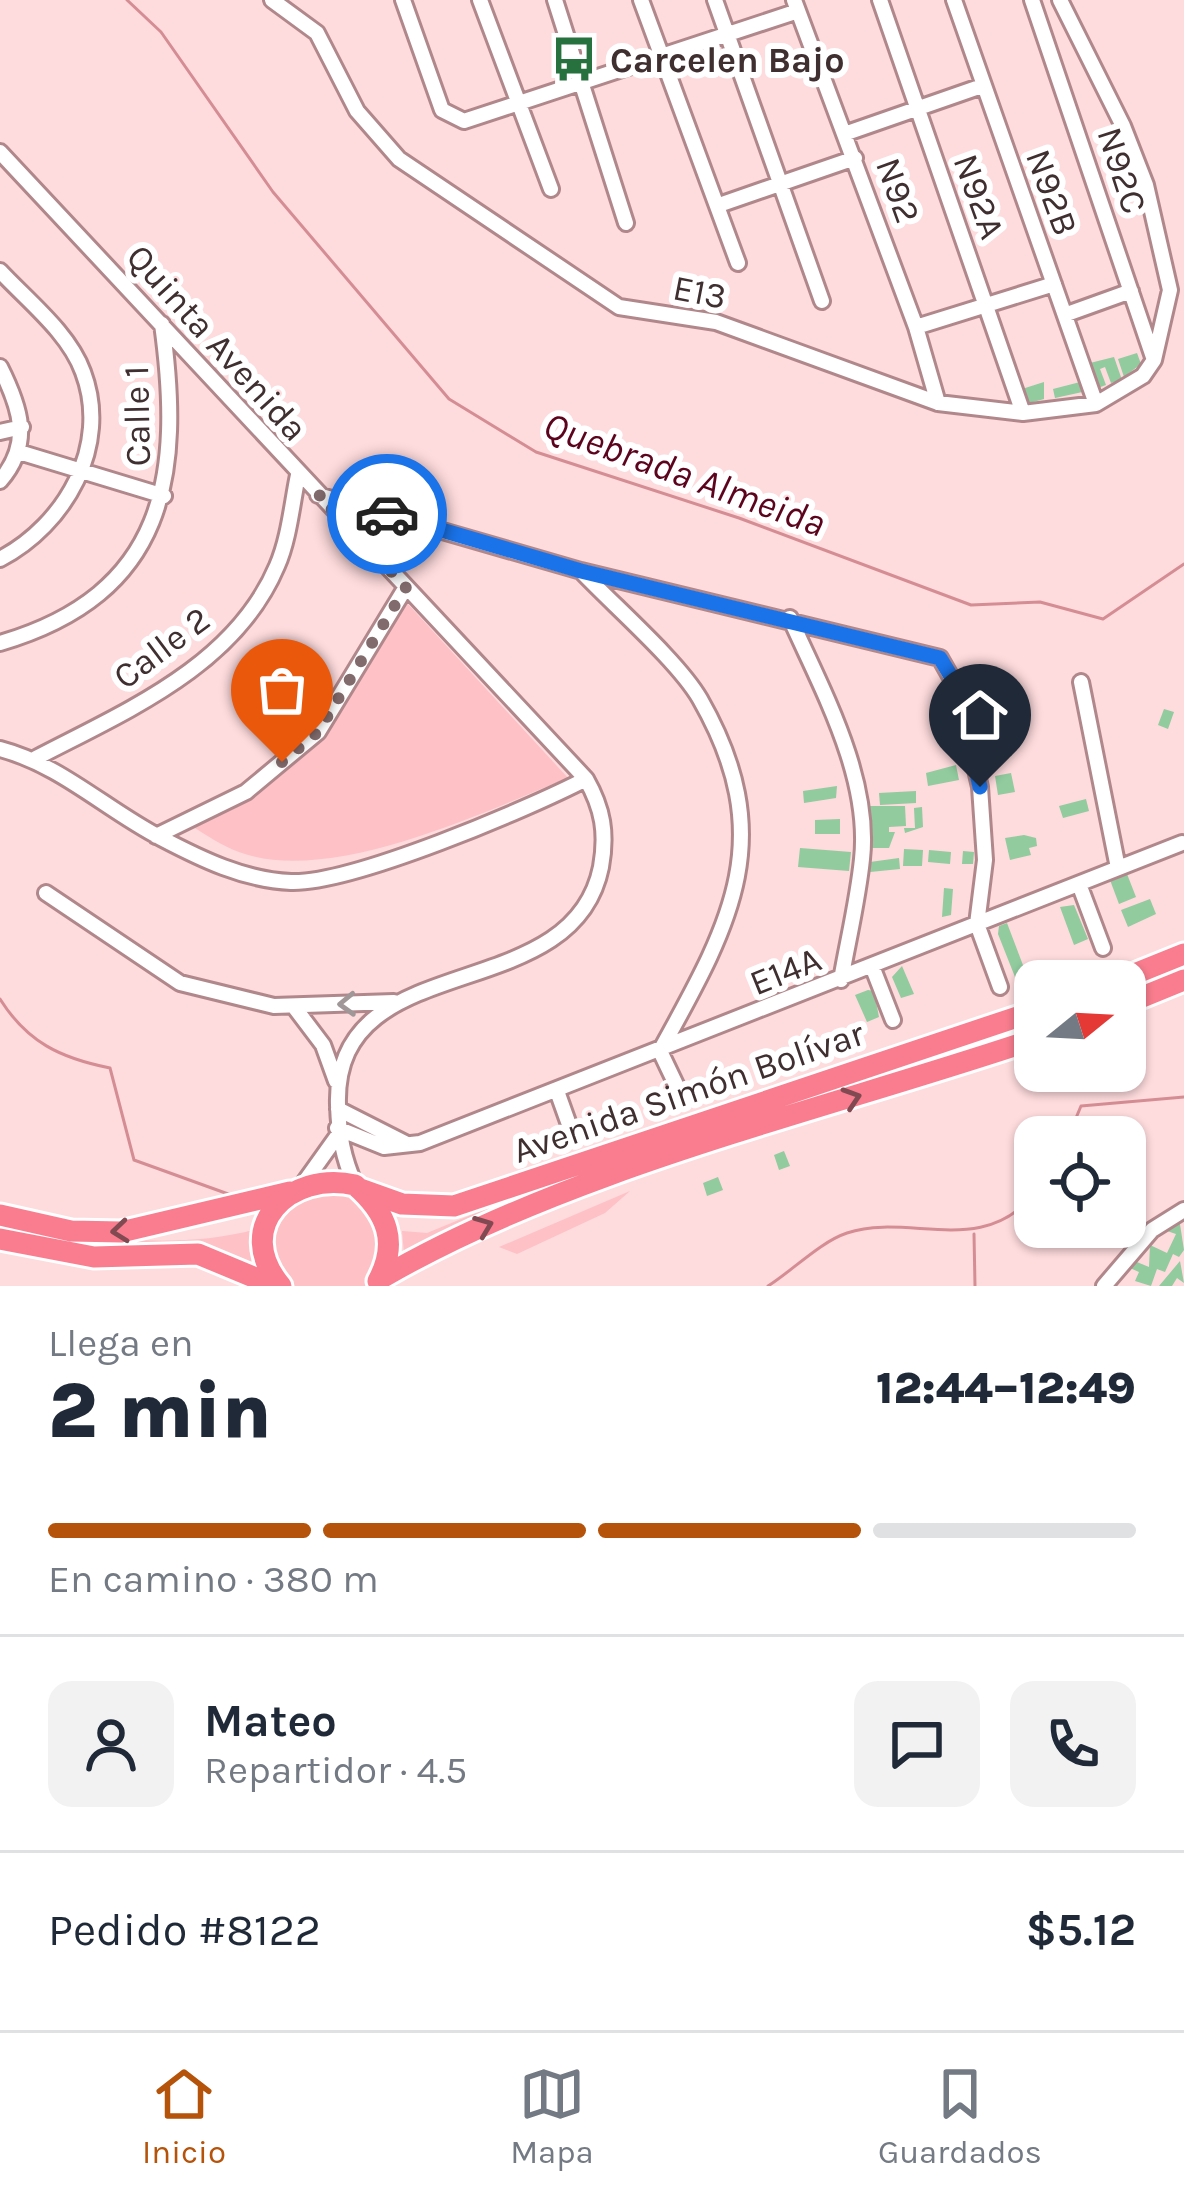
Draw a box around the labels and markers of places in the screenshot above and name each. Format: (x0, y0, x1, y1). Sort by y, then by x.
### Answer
bus stop icon: Carcelen Bajo (549, 34, 599, 84)
place label: Carcelen Bajo (610, 39, 845, 82)
pin (231, 639, 333, 762)
pin (929, 664, 1031, 787)

